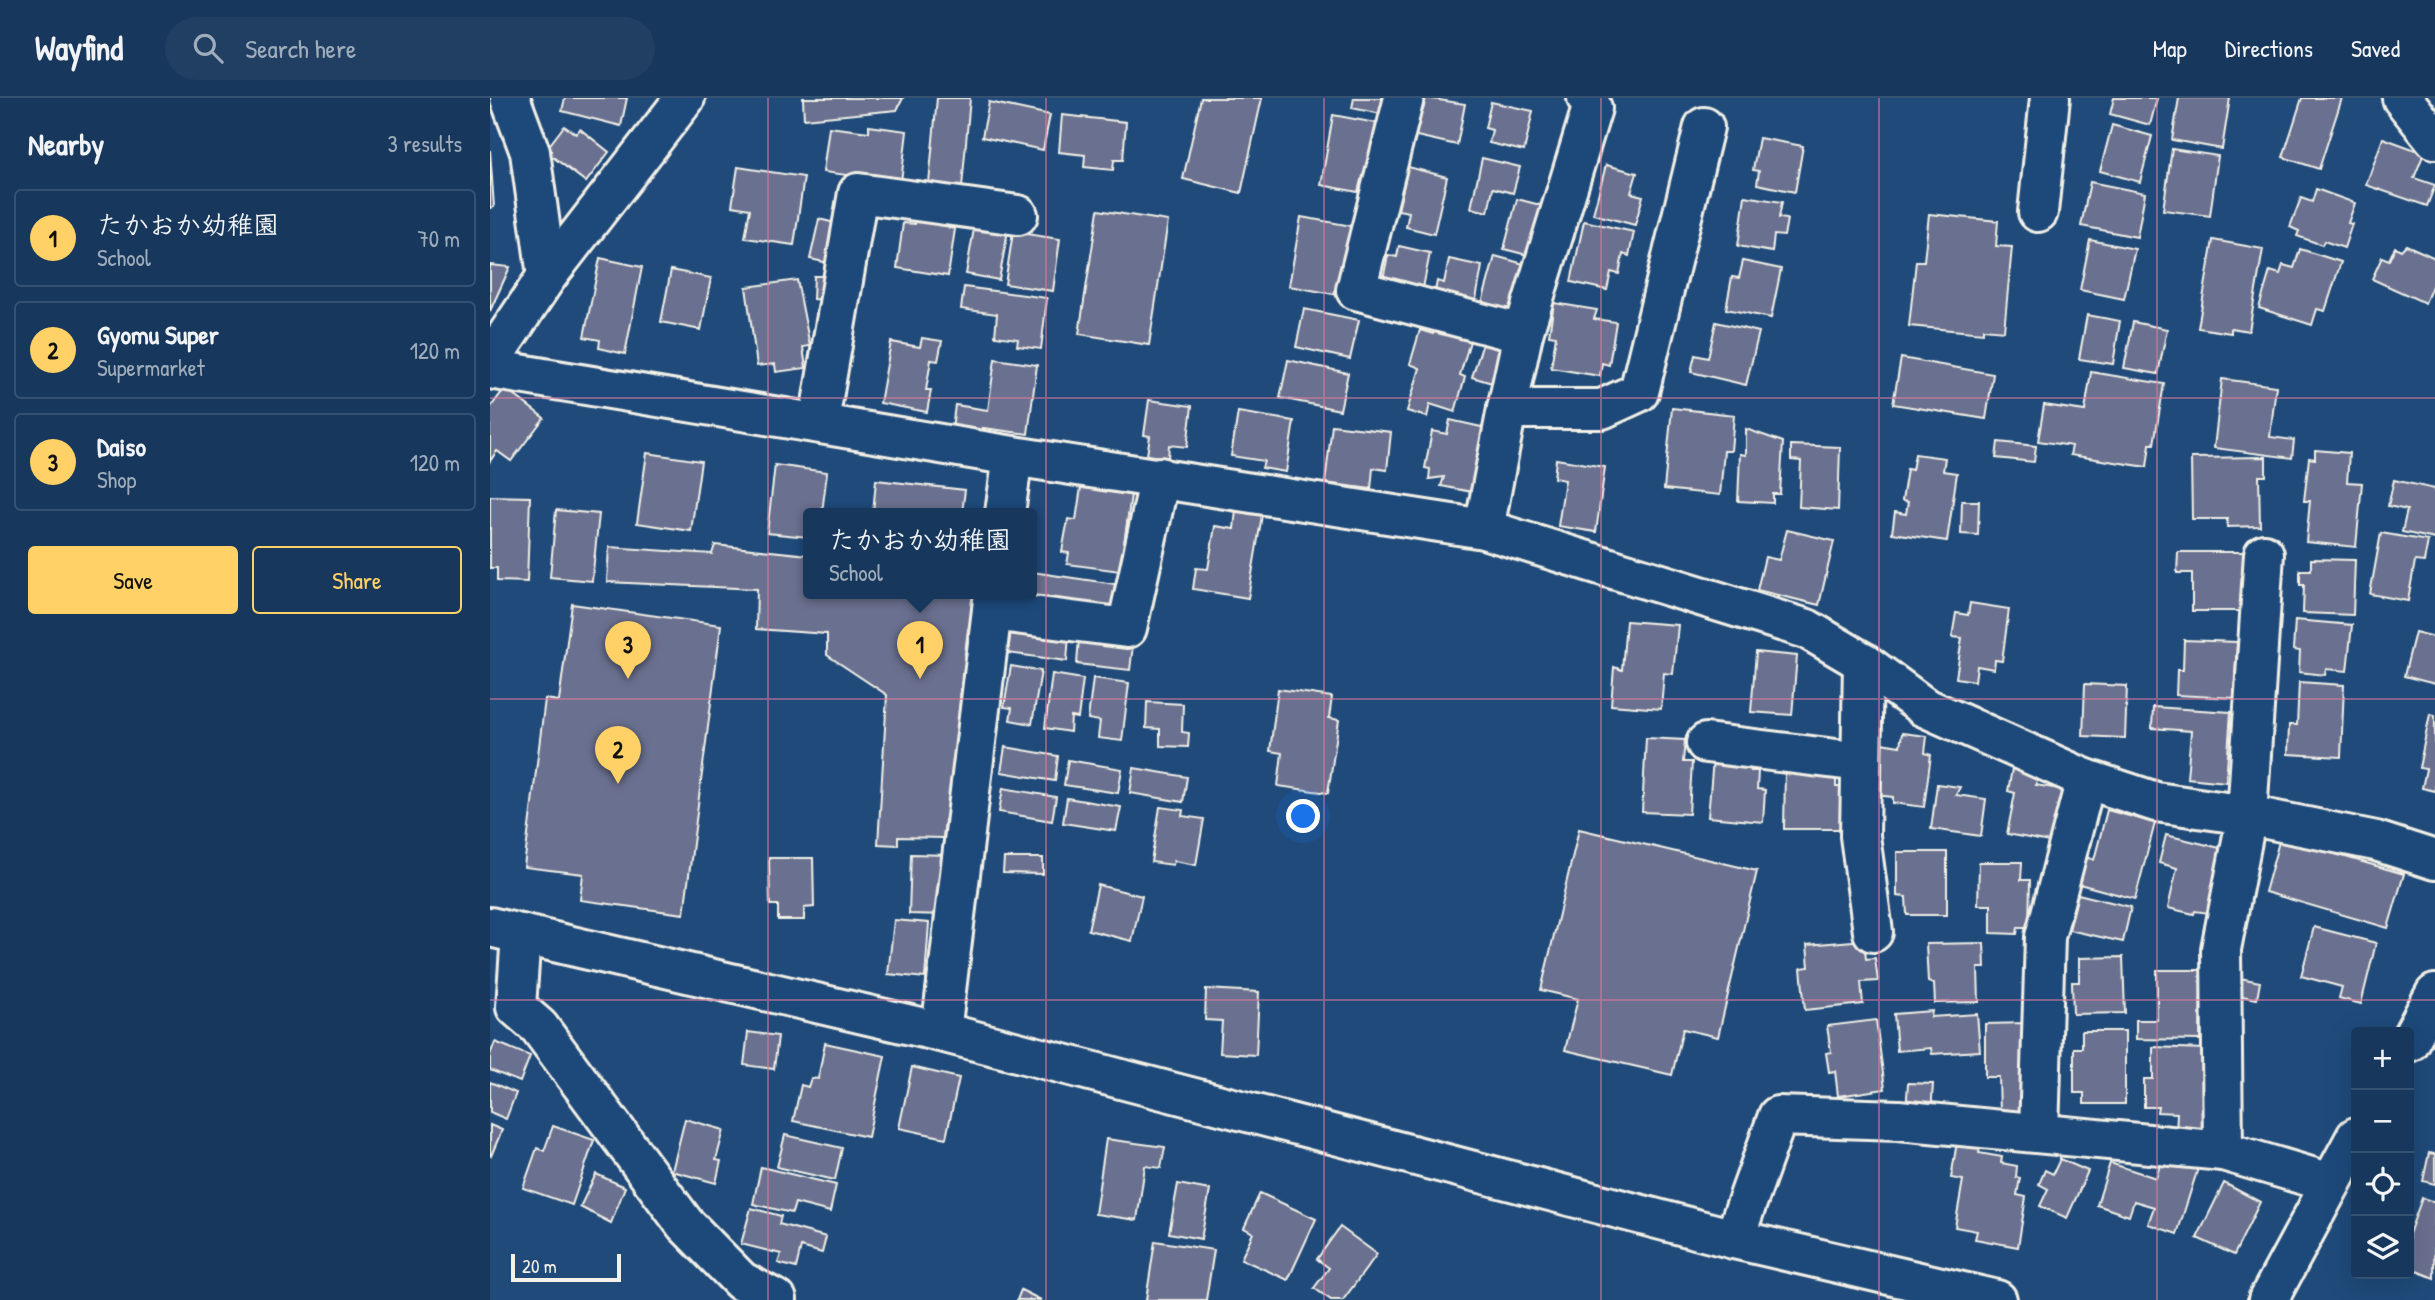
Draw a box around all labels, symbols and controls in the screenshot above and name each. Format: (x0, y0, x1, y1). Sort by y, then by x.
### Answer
search box (165, 17, 655, 80)
text: Wayfind (35, 26, 123, 70)
icon: search (189, 29, 227, 67)
text: Search here (245, 31, 356, 66)
text: Map (2153, 32, 2187, 64)
text: Directions (2225, 32, 2313, 64)
text: Saved (2351, 32, 2400, 64)
text: Nearby (28, 124, 104, 164)
text: 3 results (387, 128, 462, 159)
text: たかおか幼稚園 (97, 207, 279, 242)
text: 1 (49, 223, 57, 254)
text: 70 m (417, 223, 460, 254)
text: School (97, 242, 151, 273)
text: Gyomu Super (97, 317, 219, 352)
text: 2 (48, 335, 58, 366)
text: 120 m (410, 335, 460, 366)
text: Supermarket (97, 352, 205, 383)
text: Daiso (97, 429, 146, 464)
text: 3 (48, 447, 58, 478)
text: 120 m (410, 447, 460, 478)
text: Shop (97, 464, 136, 495)
popup (803, 508, 1037, 599)
text: たかおか幼稚園 (829, 522, 1011, 557)
button: Save (28, 546, 238, 614)
button: Share (252, 546, 462, 614)
text: School (829, 557, 883, 588)
pin: 3 (605, 621, 651, 679)
pin: 1 (897, 621, 943, 679)
pin: 2 (595, 726, 641, 784)
your location (1286, 799, 1320, 833)
map controls (2351, 1027, 2414, 1279)
button: + (2351, 1027, 2414, 1090)
button: − (2351, 1090, 2414, 1153)
button: locate (2351, 1153, 2414, 1216)
button: layers (2351, 1216, 2414, 1279)
scale bar (511, 1251, 621, 1283)
text: 20 m (522, 1253, 557, 1279)

